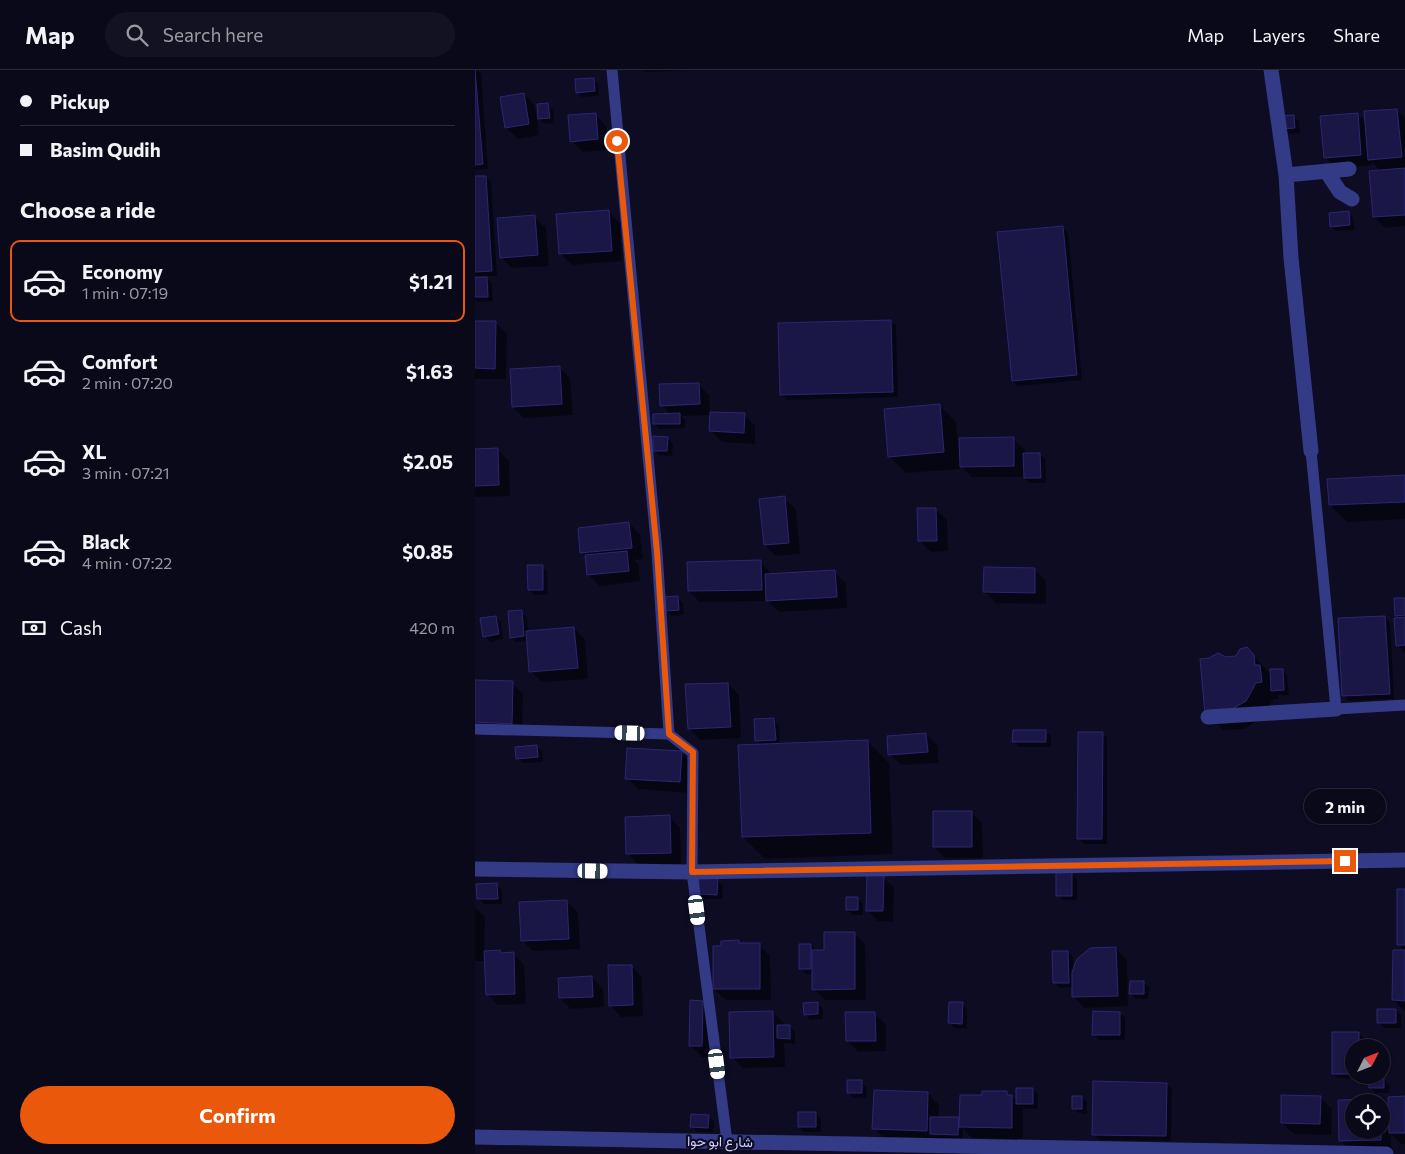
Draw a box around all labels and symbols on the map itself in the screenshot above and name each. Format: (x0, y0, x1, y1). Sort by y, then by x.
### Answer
route start (606, 130, 628, 152)
car (614, 725, 645, 741)
callout: 2 min (1304, 788, 1386, 824)
route end (1334, 850, 1356, 872)
car (577, 863, 608, 879)
car (687, 894, 706, 926)
north arrow (1345, 1039, 1390, 1084)
car (707, 1048, 726, 1080)
street label: شارع ابو حوا (687, 1132, 753, 1153)

